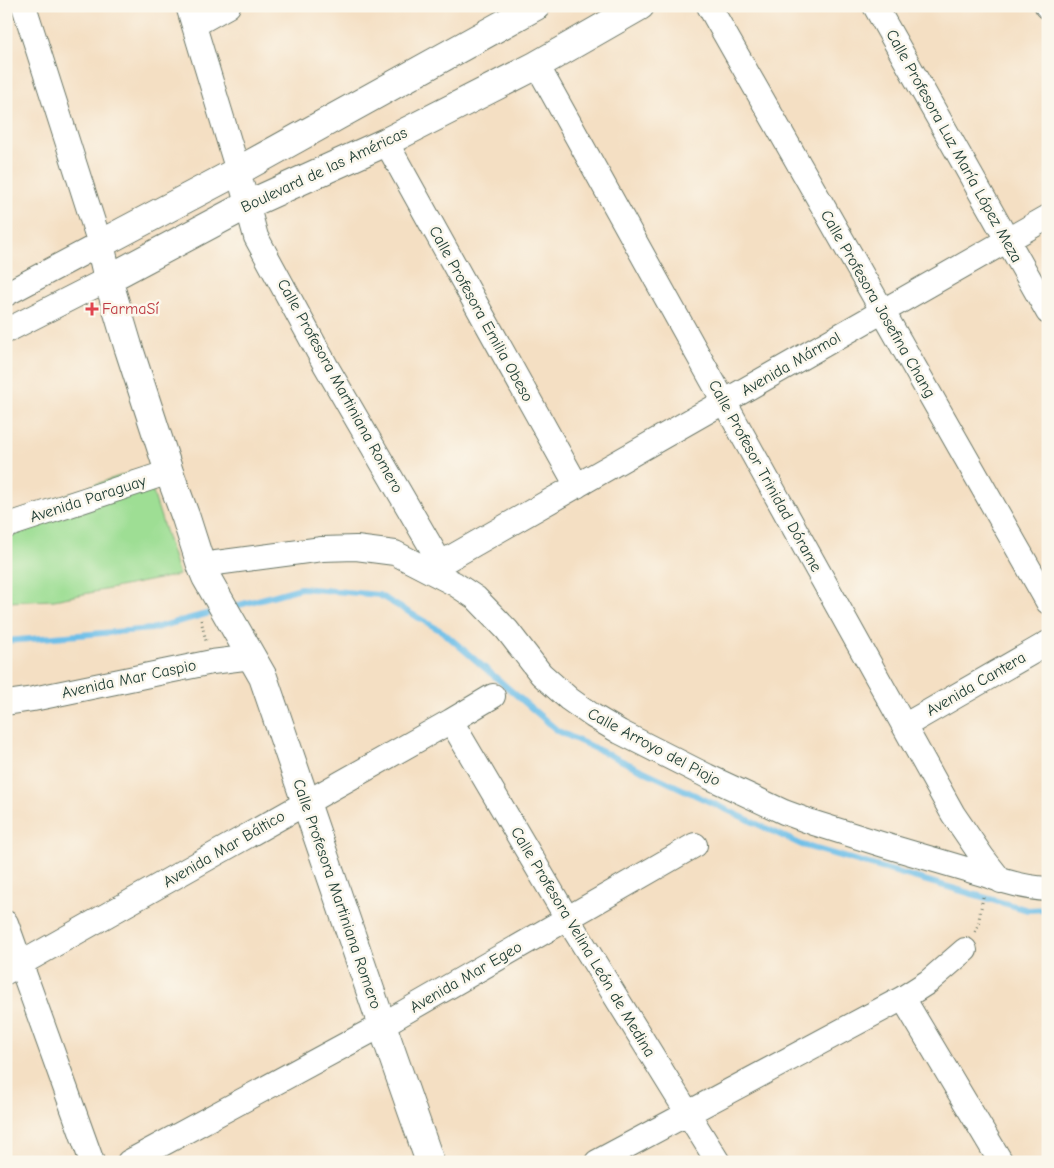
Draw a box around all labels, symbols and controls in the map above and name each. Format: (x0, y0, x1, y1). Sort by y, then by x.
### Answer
street label: Calle Profesora Luz María López Meza (882, 26, 1026, 266)
street label: Boulevard de las Américas (238, 123, 410, 216)
street label: Calle Profesora Josefina Chang (817, 207, 939, 401)
street label: Calle Profesora Emilia Obeso (425, 223, 537, 405)
street label: Calle Profesora Martiniana Romero (274, 276, 406, 496)
place label: FarmaSí (102, 300, 159, 318)
marker: FarmaSí (86, 303, 98, 315)
street label: Avenida Mármol (738, 328, 844, 400)
street label: Calle Profesor Trinidad Dórame (705, 377, 825, 575)
street label: Avenida Paraguay (28, 471, 149, 526)
street label: Avenida Cantera (923, 648, 1029, 720)
street label: Avenida Mar Caspio (60, 656, 198, 702)
street label: Calle Arroyo del Piojo (585, 704, 723, 790)
street label: Calle Profesora Martiniana Romero (289, 777, 385, 1011)
street label: Avenida Mar Báltico (160, 807, 288, 891)
street label: Calle Profesora Velina León de Medina (507, 824, 659, 1060)
street label: Avenida Mar Egeo (407, 938, 525, 1016)

